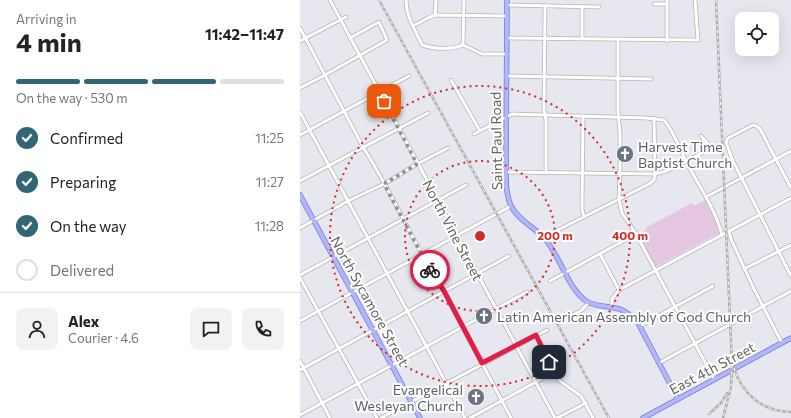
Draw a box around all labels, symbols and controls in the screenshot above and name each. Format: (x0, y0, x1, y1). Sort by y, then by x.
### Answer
text: Arriving in (16, 11, 76, 27)
map controls (735, 12, 779, 56)
button: locate (735, 12, 779, 56)
text: 11:42–11:47 (205, 25, 284, 43)
text: 4 min (16, 26, 82, 57)
pin (367, 84, 401, 118)
text: On the way · 530 m (16, 90, 128, 106)
icon: bag (373, 90, 395, 112)
street label: Saint Paul Road (487, 92, 505, 190)
icon: check (16, 127, 38, 149)
text: Confirmed (50, 129, 123, 147)
text: 11:25 (255, 130, 284, 146)
place label: Harvest Time Baptist Church (638, 138, 732, 171)
church icon: Harvest Time Baptist Church (615, 144, 635, 164)
icon: check (16, 171, 38, 193)
text: Preparing (50, 173, 116, 191)
text: 11:27 (256, 174, 284, 190)
street label: North Vine Street (419, 177, 487, 284)
icon: check (16, 215, 38, 237)
text: On the way (50, 217, 127, 235)
text: 11:28 (255, 218, 284, 234)
text: 200 m (537, 228, 573, 242)
text: 400 m (612, 228, 648, 242)
centre of rings (473, 229, 487, 243)
street label: North Sycamore Street (327, 233, 413, 369)
courier (410, 250, 450, 290)
icon: bike (419, 259, 441, 281)
text: Delivered (50, 261, 114, 279)
church icon: Latin American Assembly of God Church (474, 306, 494, 326)
button: person (16, 308, 58, 350)
button: chat (190, 308, 232, 350)
button: phone (242, 308, 284, 350)
place label: Latin American Assembly of God Church (497, 308, 751, 325)
text: Alex (68, 312, 99, 330)
text: Courier · 4.6 (68, 330, 139, 346)
street label: East 4th Street (666, 338, 758, 398)
pin (532, 345, 566, 379)
icon: home (538, 351, 560, 373)
place label: Evangelical Wesleyan Church (354, 381, 463, 414)
church icon: Evangelical Wesleyan Church (466, 387, 486, 407)

